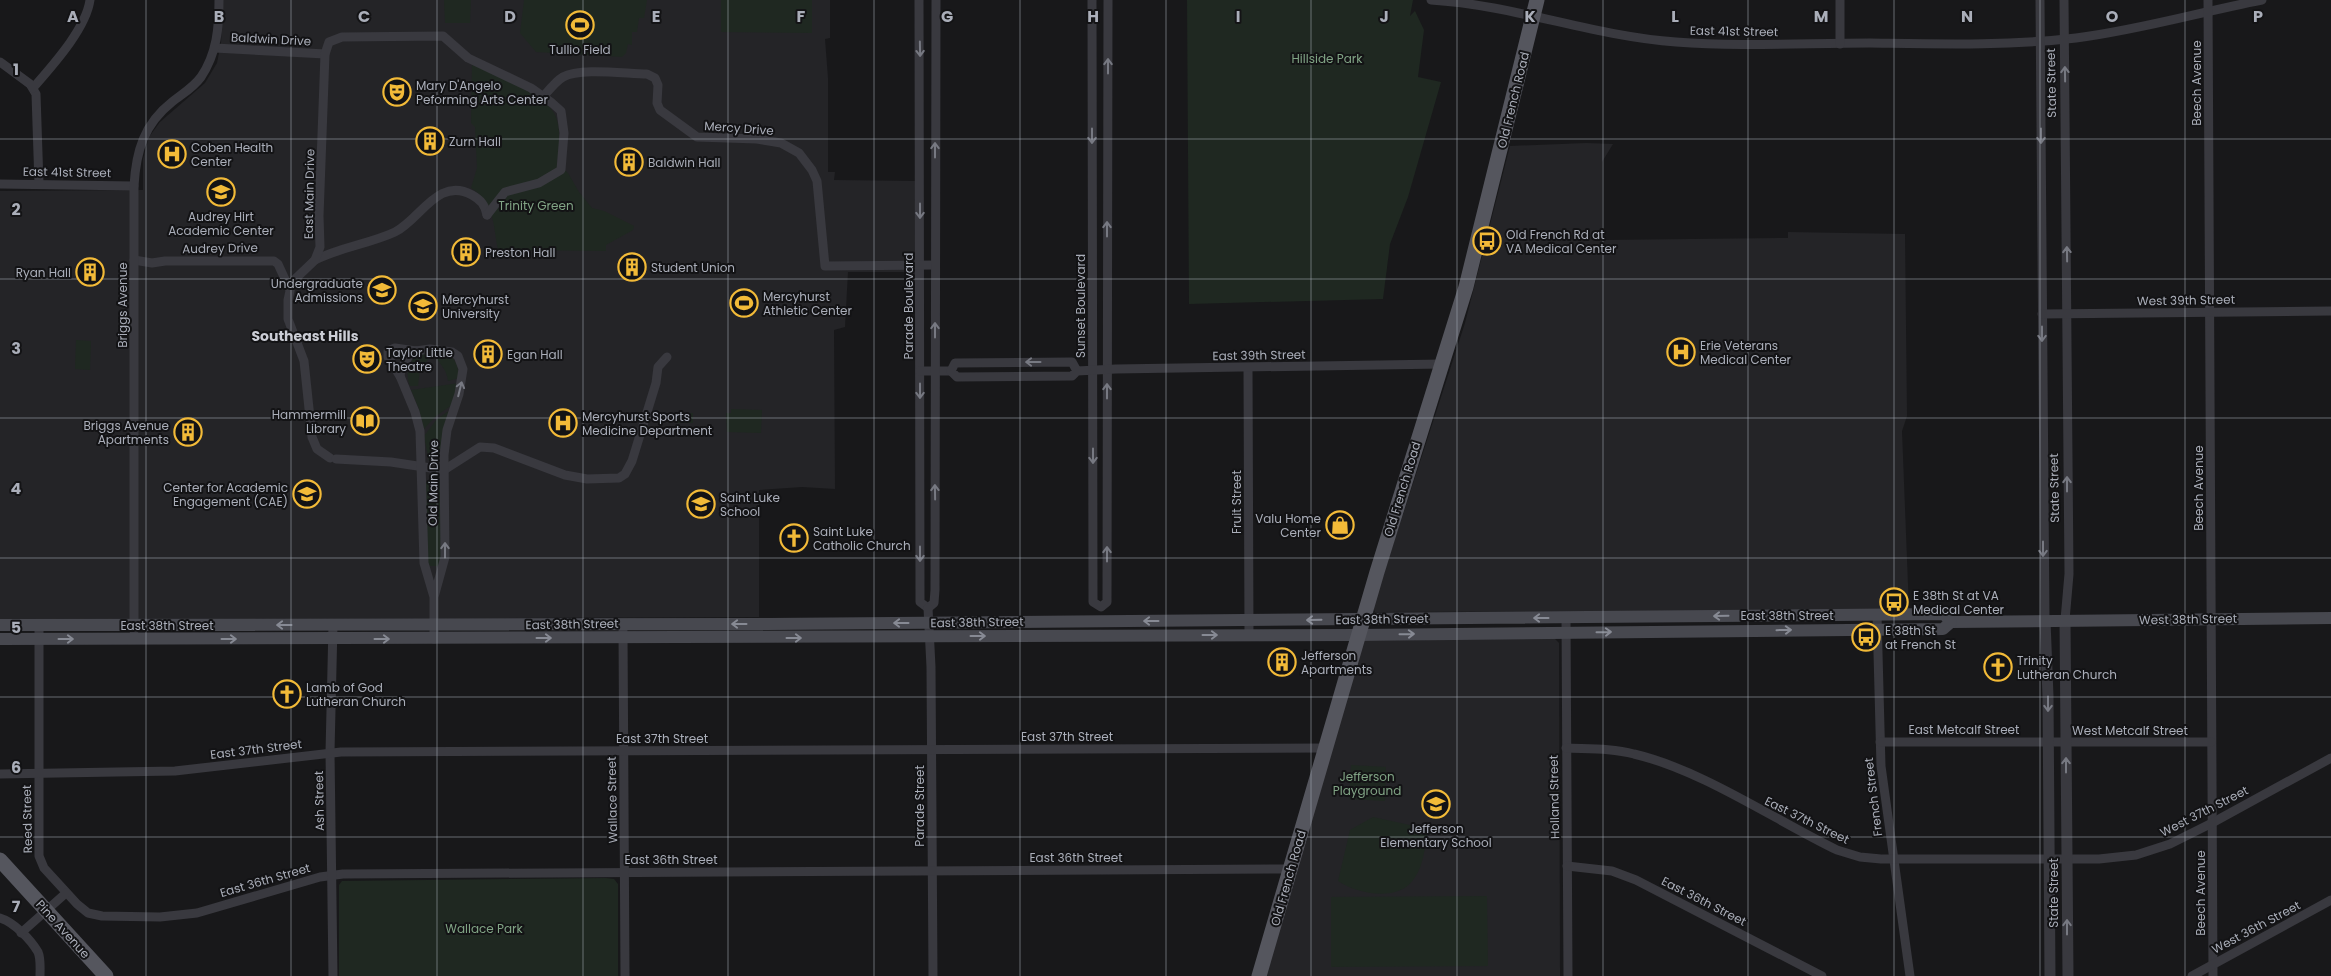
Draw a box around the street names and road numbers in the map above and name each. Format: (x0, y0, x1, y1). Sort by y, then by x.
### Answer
street label: East 41st Street (1690, 22, 1778, 40)
street label: Baldwin Drive (230, 28, 312, 50)
street label: Beech Avenue (2188, 40, 2205, 126)
street label: State Street (2042, 48, 2060, 118)
street label: Old French Road (1493, 50, 1533, 150)
street label: Mercy Drive (704, 117, 774, 139)
street label: East Main Drive (300, 149, 318, 239)
street label: East 41st Street (23, 163, 111, 181)
street label: Audrey Drive (182, 239, 258, 257)
street label: Parade Boulevard (900, 253, 917, 359)
street label: Sunset Boulevard (1072, 254, 1089, 358)
street label: Briggs Avenue (114, 262, 131, 348)
street label: West 39th Street (2137, 291, 2235, 309)
street label: East 39th Street (1212, 346, 1306, 364)
street label: Old French Road (1379, 439, 1425, 539)
street label: Old Main Drive (424, 440, 442, 526)
street label: Beech Avenue (2190, 445, 2207, 531)
street label: State Street (2045, 453, 2063, 523)
street label: Fruit Street (1228, 470, 1245, 534)
street label: East 38th Street (1740, 607, 1834, 624)
street label: East 38th Street (1335, 610, 1429, 628)
street label: West 38th Street (2139, 610, 2237, 628)
street label: East 38th Street (930, 613, 1024, 631)
street label: East 38th Street (525, 615, 619, 633)
street label: East 38th Street (120, 617, 214, 634)
street label: East Metcalf Street (1909, 721, 2019, 738)
street label: West Metcalf Street (2072, 722, 2188, 739)
street label: East 37th Street (1021, 728, 1113, 745)
street label: East 37th Street (616, 730, 708, 747)
street label: East 37th Street (209, 735, 303, 763)
street label: Holland Street (1545, 755, 1563, 839)
street label: Wallace Street (603, 756, 621, 844)
street label: French Street (1860, 757, 1886, 837)
street label: Parade Street (911, 765, 928, 847)
street label: Ash Street (310, 771, 328, 831)
street label: West 37th Street (2157, 781, 2251, 841)
street label: Reed Street (18, 785, 36, 853)
street label: East 37th Street (1762, 792, 1852, 848)
street label: Old French Road (1266, 828, 1310, 928)
street label: East 36th Street (1029, 849, 1123, 866)
street label: Beech Avenue (2192, 850, 2209, 936)
street label: East 36th Street (624, 851, 718, 868)
street label: State Street (2045, 858, 2062, 928)
street label: East 36th Street (218, 859, 312, 901)
street label: East 36th Street (1659, 872, 1749, 930)
street label: Pine Avenue (32, 896, 94, 962)
street label: West 36th Street (2209, 896, 2303, 958)

